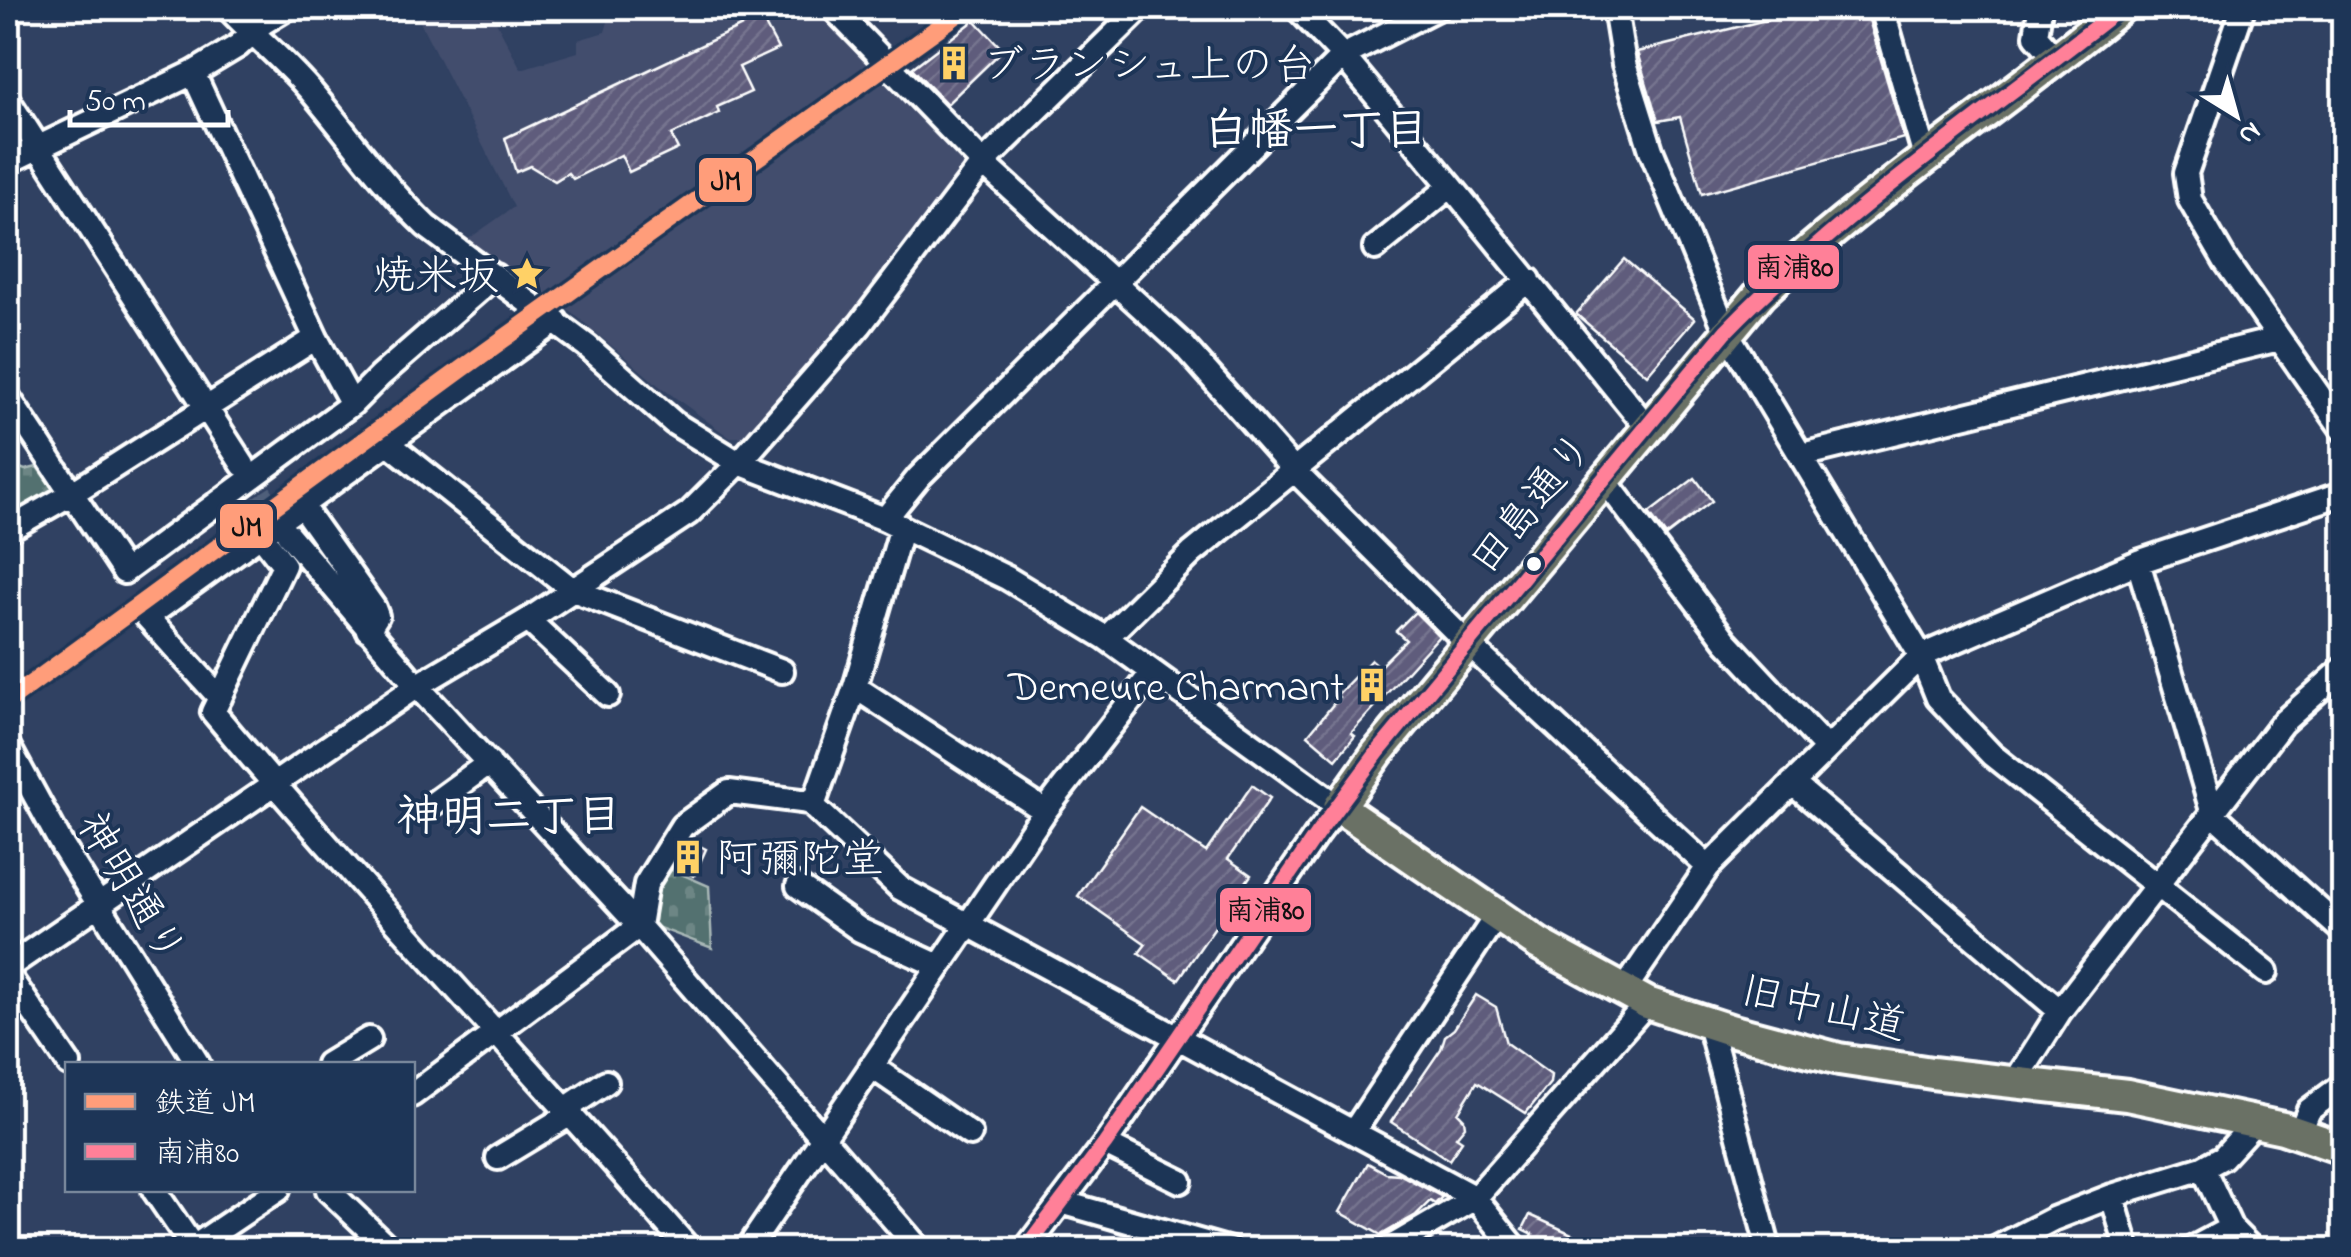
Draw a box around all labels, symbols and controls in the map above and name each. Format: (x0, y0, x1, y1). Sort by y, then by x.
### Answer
place label: ブランシュ上の台 (982, 37, 1315, 98)
building icon: ブランシュ上の台 (935, 44, 973, 82)
scale bar (70, 65, 228, 127)
north arrow (2186, 65, 2286, 165)
text: 50 m (85, 81, 146, 125)
district label: 白幡一丁目 (1203, 100, 1429, 166)
text: N (2229, 110, 2269, 154)
line badge: JM (697, 156, 754, 204)
text: JM (711, 163, 741, 204)
line badge: 南浦80 (1746, 243, 1841, 291)
place label: 焼米坂 (373, 248, 499, 309)
text: 南浦80 (1755, 249, 1833, 290)
place icon: 焼米坂 (508, 255, 546, 293)
street label: 田島通り (1457, 420, 1610, 589)
line badge: JM (218, 502, 275, 550)
text: JM (232, 509, 262, 550)
unlabelled marker (1524, 554, 1544, 574)
place label: Demeure Charmant (1007, 659, 1344, 720)
building icon: Demeure Charmant (1353, 666, 1391, 704)
district label: 神明二丁目 (396, 786, 622, 852)
street label: 神明通り (60, 802, 199, 977)
place label: 阿彌陀堂 (716, 831, 884, 892)
building icon: 阿彌陀堂 (669, 838, 707, 876)
line badge: 南浦80 (1218, 886, 1313, 934)
text: 南浦80 (1226, 892, 1304, 933)
street label: 旧中山道 (1734, 962, 1912, 1059)
legend (65, 1062, 415, 1192)
text: 鉄道 JM (155, 1083, 255, 1127)
text: 南浦80 (155, 1133, 239, 1177)

